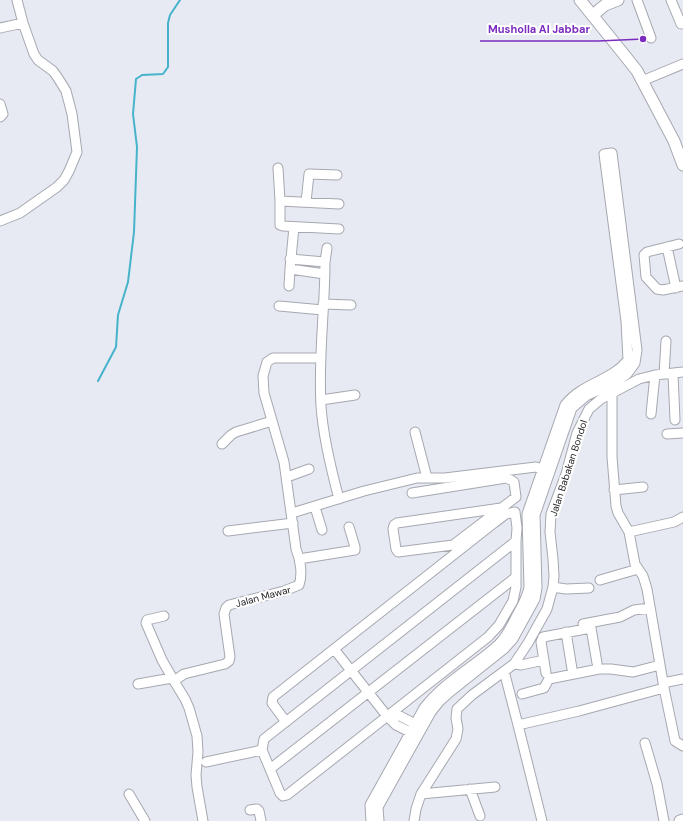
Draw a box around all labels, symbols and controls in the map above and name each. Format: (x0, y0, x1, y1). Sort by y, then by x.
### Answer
callout: Musholla Al Jabbar (480, 18, 598, 41)
text: Musholla Al Jabbar (488, 22, 590, 36)
street label: Jalan Babakan Bondol (547, 418, 590, 518)
street label: Jalan Mawar (234, 583, 293, 610)

